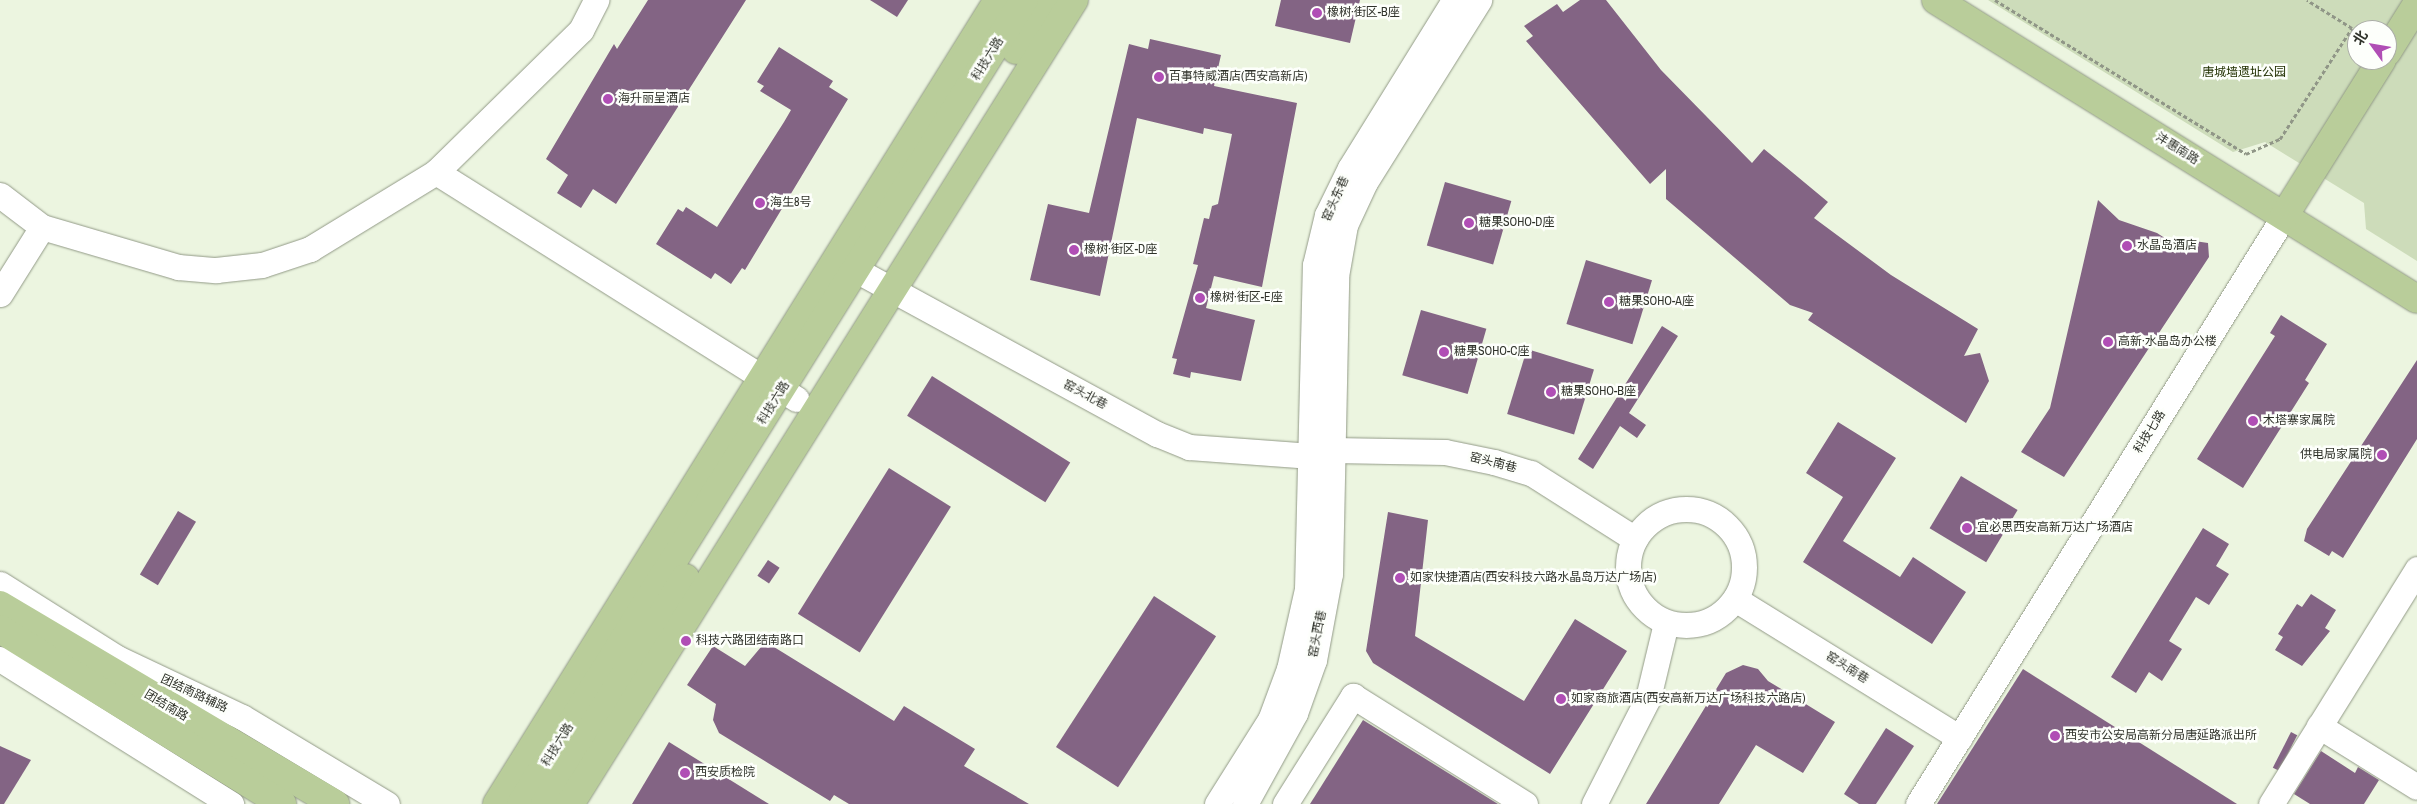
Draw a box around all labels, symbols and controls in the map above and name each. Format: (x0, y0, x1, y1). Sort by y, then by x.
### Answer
place label: 橡树·街区-B座 (1327, 6, 1400, 20)
marker: 橡树·街区-B座 (1311, 7, 1323, 19)
north arrow (2347, 20, 2397, 70)
text: 北 (2349, 27, 2371, 48)
street label: 科技六路 (969, 35, 1007, 83)
park label: 唐城墙遗址公园 (2202, 66, 2286, 80)
place label: 百事特威酒店(西安高新店) (1169, 70, 1308, 84)
marker: 百事特威酒店(西安高新店) (1153, 71, 1165, 83)
place label: 海升丽呈酒店 (618, 92, 690, 106)
marker: 海升丽呈酒店 (602, 93, 614, 105)
street label: 沣惠南路 (2153, 130, 2201, 168)
street label: 窑头东巷 (1320, 174, 1352, 224)
place label: 海生8号 (770, 196, 811, 210)
marker: 海生8号 (754, 197, 766, 209)
place label: 糖果SOHO-D座 (1479, 216, 1554, 230)
marker: 糖果SOHO-D座 (1463, 217, 1475, 229)
place label: 水晶岛酒店 (2137, 239, 2197, 253)
marker: 水晶岛酒店 (2121, 240, 2133, 252)
place label: 橡树·街区-D座 (1084, 243, 1157, 257)
marker: 橡树·街区-D座 (1068, 244, 1080, 256)
place label: 橡树·街区-E座 (1210, 291, 1283, 305)
marker: 橡树·街区-E座 (1194, 292, 1206, 304)
place label: 糖果SOHO-A座 (1619, 295, 1694, 309)
marker: 糖果SOHO-A座 (1603, 296, 1615, 308)
place label: 高新·水晶岛办公楼 (2118, 335, 2217, 349)
marker: 高新·水晶岛办公楼 (2102, 336, 2114, 348)
place label: 糖果SOHO-C座 (1454, 345, 1529, 359)
marker: 糖果SOHO-C座 (1438, 346, 1450, 358)
street label: 窑头北巷 (1060, 377, 1110, 413)
street label: 科技六路 (755, 379, 793, 427)
place label: 糖果SOHO-B座 (1561, 385, 1636, 399)
marker: 糖果SOHO-B座 (1545, 386, 1557, 398)
street label: 科技七路 (2131, 408, 2169, 456)
place label: 木塔寨家属院 (2263, 414, 2335, 428)
marker: 木塔寨家属院 (2247, 415, 2259, 427)
place label: 供电局家属院 (2300, 448, 2372, 462)
marker: 供电局家属院 (2376, 449, 2388, 461)
street label: 窑头南巷 (1468, 450, 1518, 476)
place label: 宜必思西安高新万达广场酒店 (1977, 521, 2133, 535)
marker: 宜必思西安高新万达广场酒店 (1961, 522, 1973, 534)
place label: 如家快捷酒店(西安科技六路水晶岛万达广场店) (1410, 571, 1657, 585)
marker: 如家快捷酒店(西安科技六路水晶岛万达广场店) (1394, 572, 1406, 584)
street label: 窑头西巷 (1306, 609, 1330, 659)
place label: 科技六路团结南路口 (696, 634, 804, 648)
marker: 科技六路团结南路口 (680, 635, 692, 647)
street label: 窑头南巷 (1823, 649, 1871, 687)
street label: 团结南路辅路 (158, 672, 230, 716)
street label: 团结南路 (142, 687, 190, 725)
place label: 如家商旅酒店(西安高新万达广场科技六路店) (1571, 692, 1806, 706)
marker: 如家商旅酒店(西安高新万达广场科技六路店) (1555, 693, 1567, 705)
street label: 科技六路 (539, 721, 577, 769)
place label: 西安市公安局高新分局唐延路派出所 (2065, 729, 2257, 743)
marker: 西安市公安局高新分局唐延路派出所 (2049, 730, 2061, 742)
place label: 西安质检院 (695, 766, 755, 780)
marker: 西安质检院 (679, 767, 691, 779)

